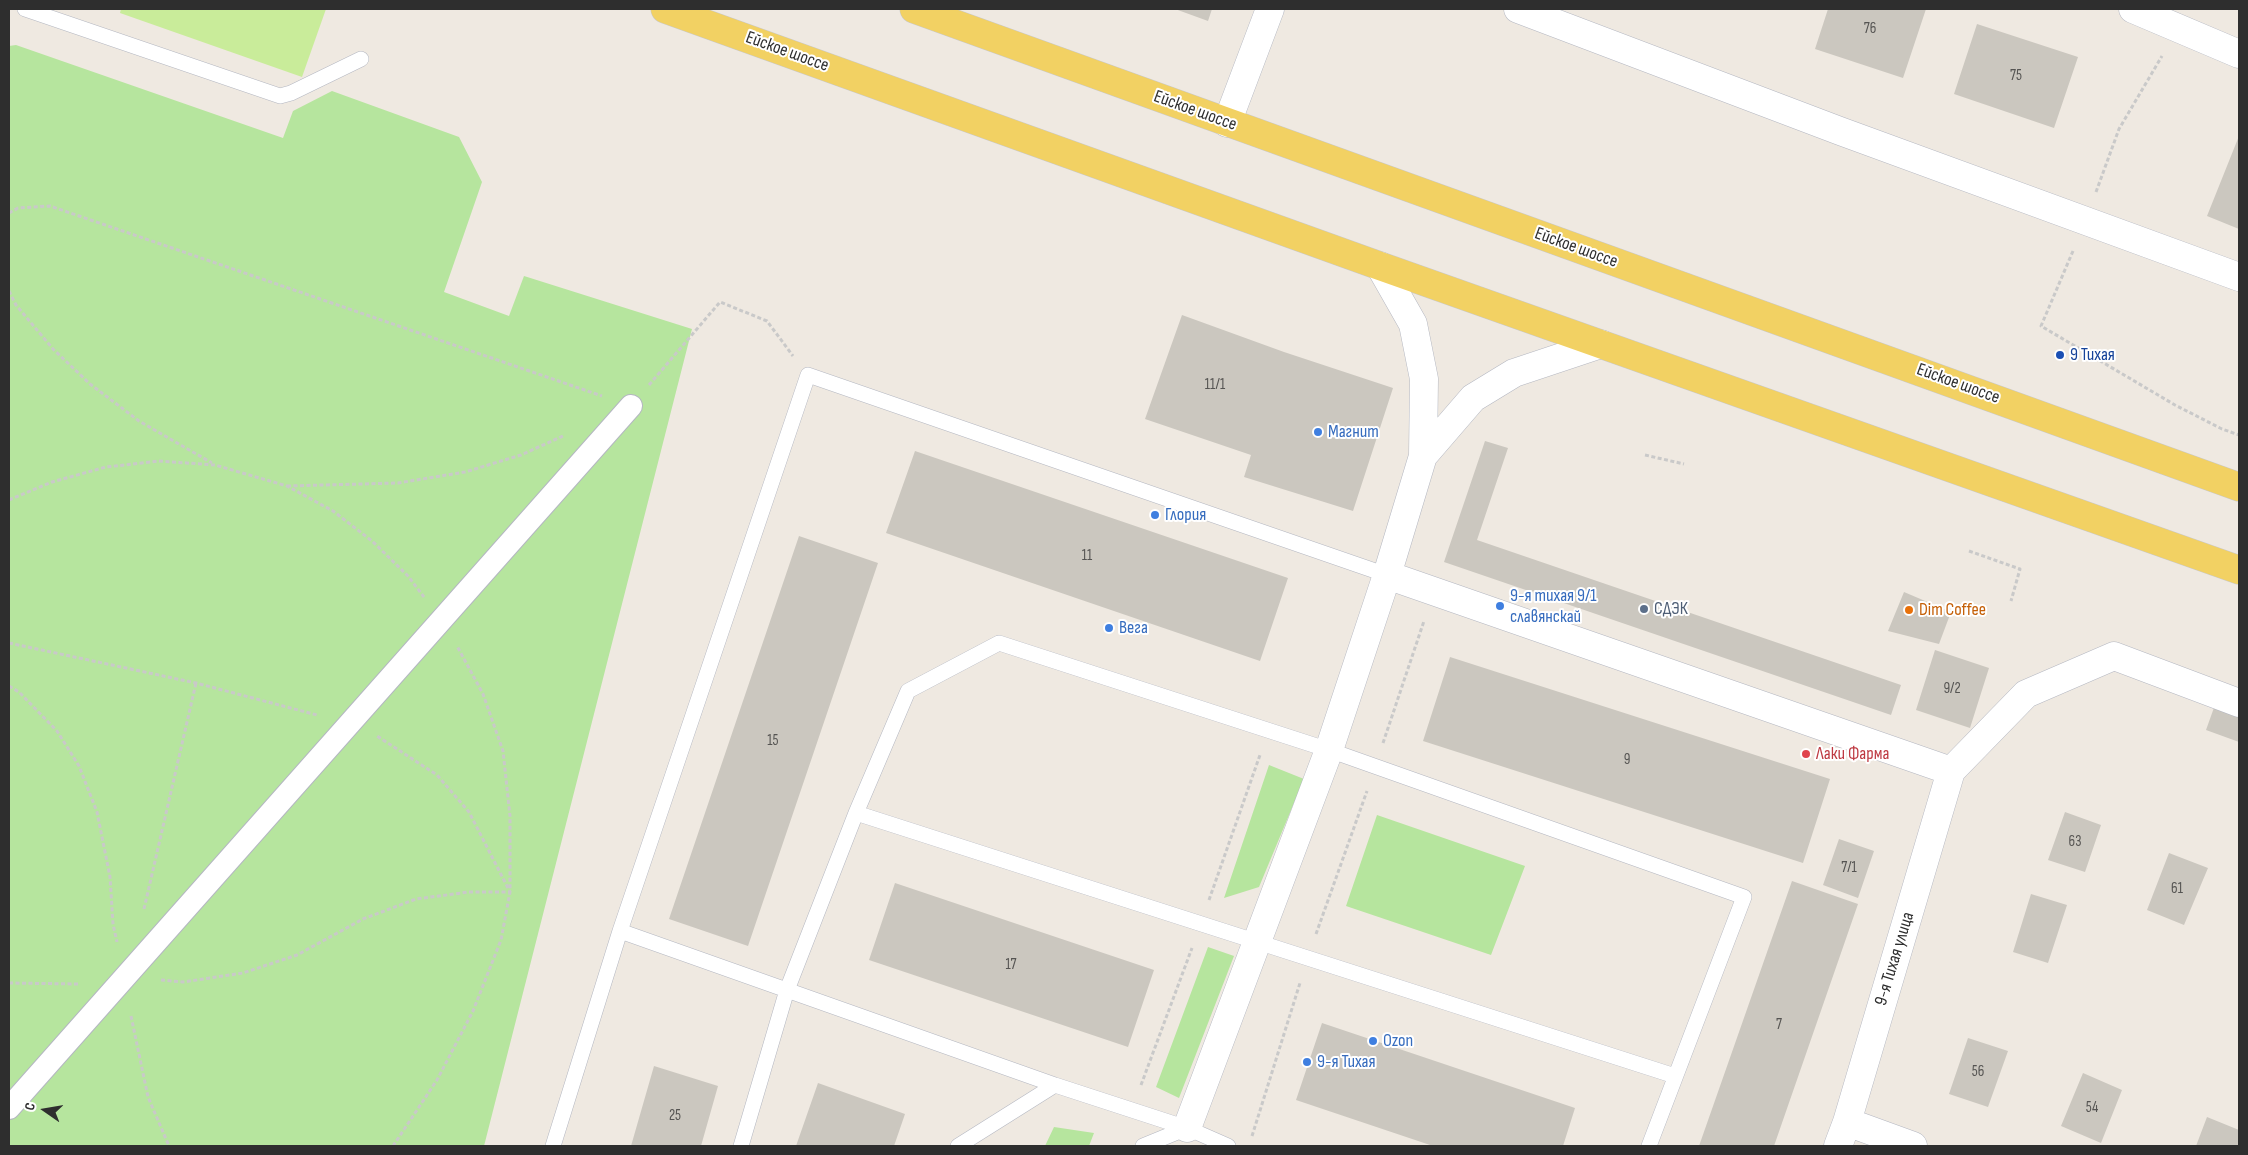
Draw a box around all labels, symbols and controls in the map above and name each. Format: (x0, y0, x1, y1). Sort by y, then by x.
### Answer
house number: 76 (1864, 20, 1876, 38)
street label: Ейское шоссе (743, 27, 831, 77)
house number: 75 (2010, 67, 2022, 85)
street label: Ейское шоссе (1151, 86, 1239, 136)
street label: Ейское шоссе (1532, 223, 1620, 273)
place label: 9 Тихая (2070, 344, 2115, 366)
marker: 9 Тихая (2054, 349, 2066, 361)
street label: Ейское шоссе (1914, 359, 2002, 409)
house number: 11/1 (1205, 376, 1225, 394)
place label: Магнит (1328, 421, 1379, 443)
marker: Магнит (1312, 426, 1324, 438)
place label: Глория (1165, 504, 1206, 526)
marker: Глория (1149, 509, 1161, 521)
house number: 11 (1082, 547, 1092, 565)
place label: 9-я тихая 9/1 славянскай (1510, 585, 1597, 628)
place label: СДЭК (1654, 598, 1688, 620)
place label: Dim Coffee (1919, 599, 1986, 621)
marker: 9-я тихая 9/1 славянскай (1494, 600, 1506, 612)
marker: СДЭК (1638, 603, 1650, 615)
marker: Dim Coffee (1903, 604, 1915, 616)
place label: Вега (1119, 617, 1148, 639)
marker: Вега (1103, 622, 1115, 634)
house number: 9/2 (1943, 680, 1961, 698)
house number: 15 (767, 732, 779, 750)
place label: Лаки Фарма (1816, 743, 1889, 765)
marker: Лаки Фарма (1800, 748, 1812, 760)
house number: 9 (1624, 751, 1630, 769)
house number: 63 (2069, 833, 2081, 851)
house number: 7/1 (1841, 859, 1857, 877)
house number: 61 (2171, 880, 2183, 898)
street label: 9-я Тихая улица (1871, 910, 1919, 1008)
house number: 17 (1005, 956, 1017, 974)
house number: 7 (1776, 1016, 1782, 1034)
place label: Ozon (1383, 1030, 1413, 1052)
marker: Ozon (1367, 1035, 1379, 1047)
place label: 9-я Тихая (1317, 1051, 1376, 1073)
marker: 9-я Тихая (1301, 1056, 1313, 1068)
house number: 56 (1972, 1063, 1984, 1081)
north arrow (20, 1085, 70, 1135)
house number: 54 (2086, 1099, 2098, 1117)
text: С (21, 1101, 39, 1112)
house number: 25 (669, 1107, 681, 1125)

